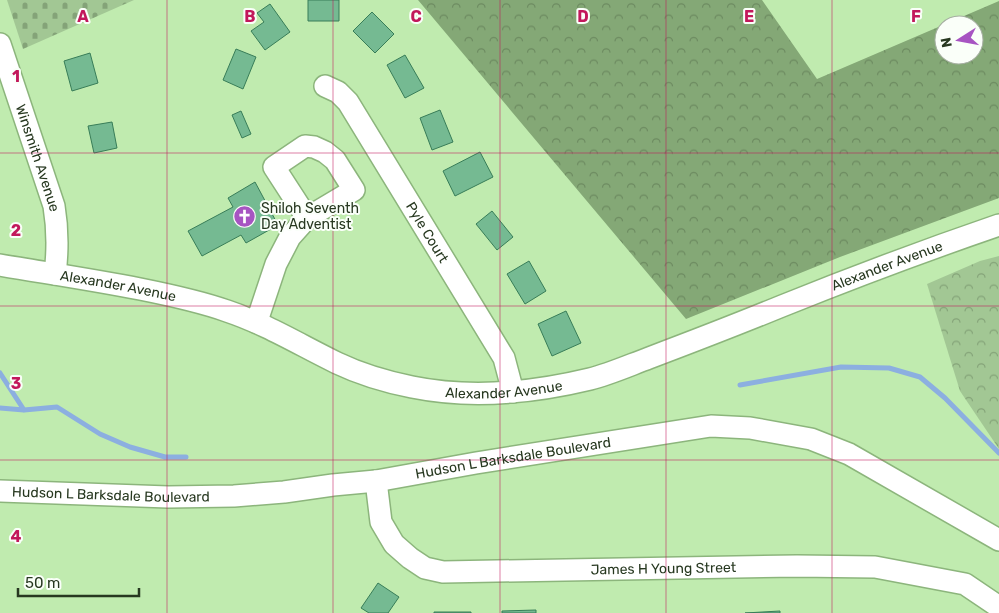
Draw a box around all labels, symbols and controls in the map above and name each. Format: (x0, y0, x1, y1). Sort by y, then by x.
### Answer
text: A (77, 7, 89, 26)
text: B (244, 7, 256, 26)
text: C (410, 7, 422, 26)
text: D (577, 7, 589, 26)
text: E (744, 7, 754, 26)
text: F (911, 7, 921, 26)
north arrow (934, 15, 984, 65)
text: N (937, 36, 956, 49)
text: 1 (12, 67, 20, 86)
street label: Winsmith Avenue (12, 102, 63, 213)
street label: Pyle Court (402, 199, 452, 266)
place label: Shiloh Seventh Day Adventist (261, 200, 359, 233)
church icon: Shiloh Seventh Day Adventist (233, 204, 257, 228)
text: 2 (11, 221, 21, 240)
street label: Alexander Avenue (829, 237, 945, 295)
street label: Alexander Avenue (59, 267, 178, 305)
text: 3 (11, 374, 21, 393)
street label: Alexander Avenue (445, 377, 564, 402)
street label: Hudson L Barksdale Boulevard (414, 434, 612, 483)
street label: Hudson L Barksdale Boulevard (12, 483, 210, 506)
text: 4 (11, 527, 22, 546)
street label: James H Young Street (590, 559, 737, 578)
scale bar (18, 566, 139, 598)
text: 50 m (25, 574, 60, 592)

